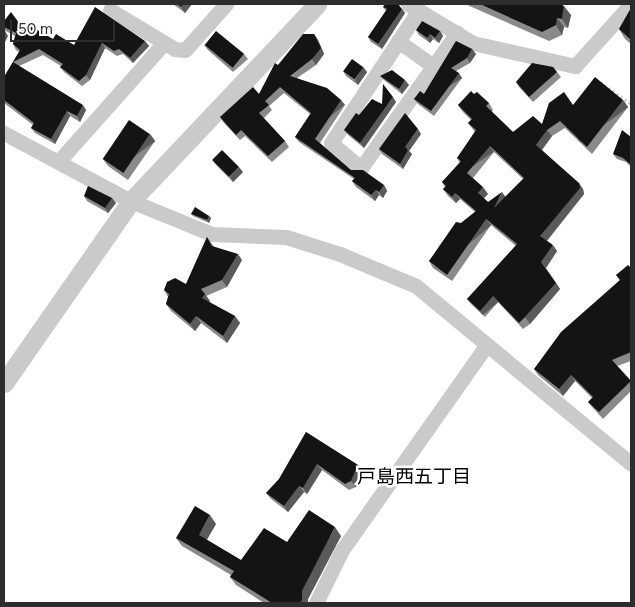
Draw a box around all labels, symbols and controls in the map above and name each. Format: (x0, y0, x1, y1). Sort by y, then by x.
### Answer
scale bar (12, 10, 118, 42)
text: 50 m (18, 20, 53, 38)
district label: 戸島西五丁目 (357, 466, 471, 488)

